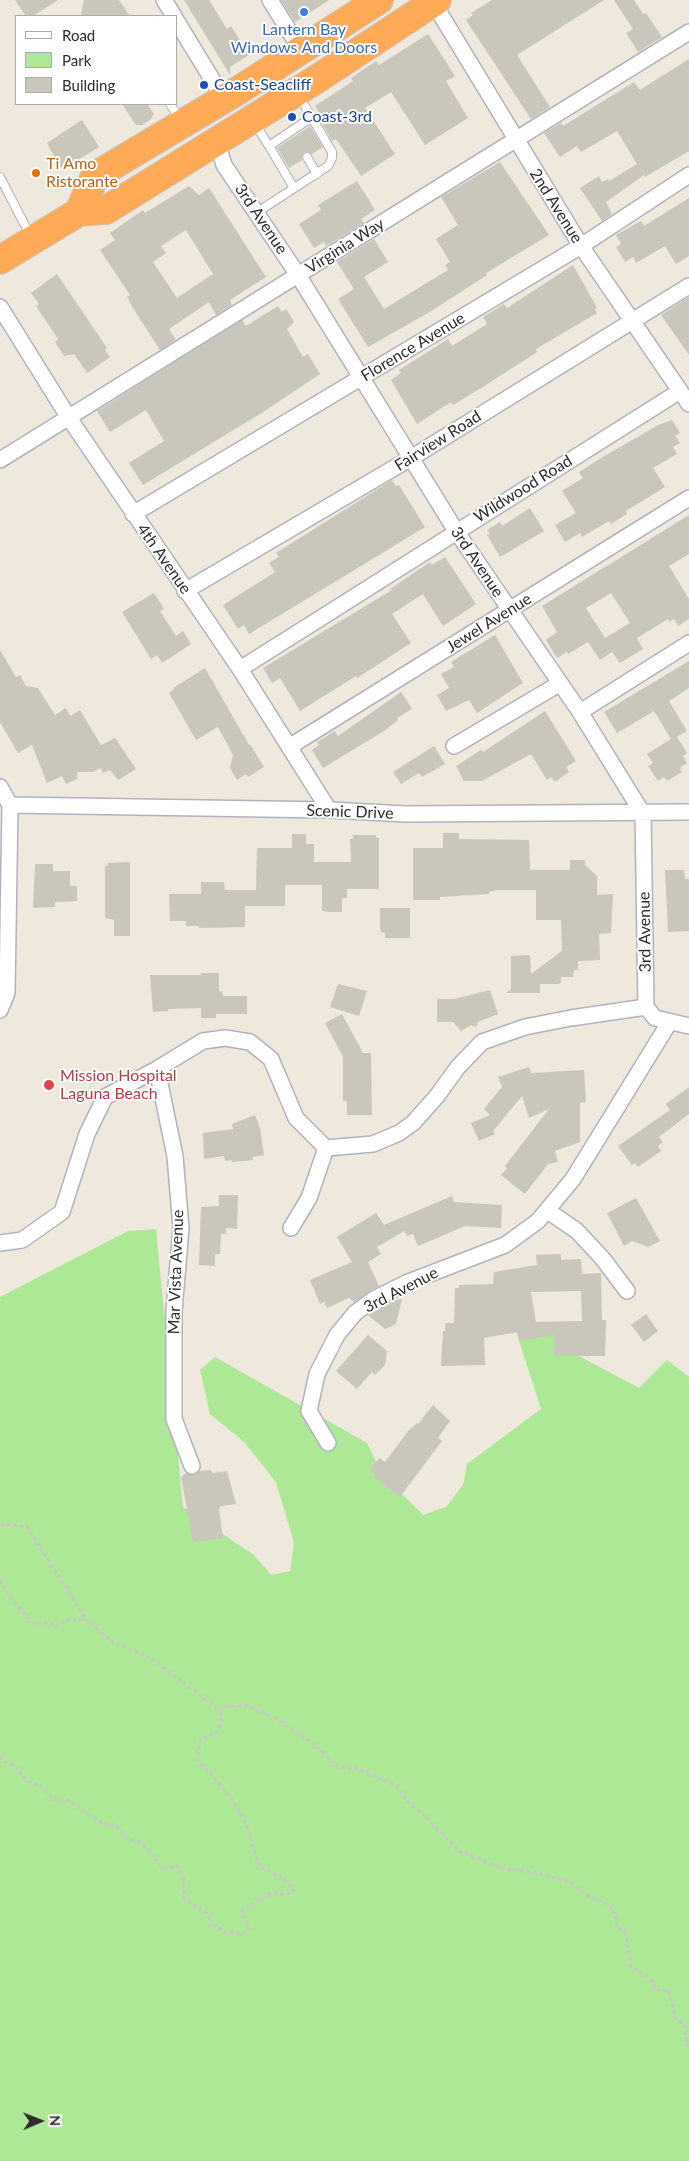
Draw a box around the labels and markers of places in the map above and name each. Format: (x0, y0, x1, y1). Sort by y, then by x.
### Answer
marker: Lantern Bay Windows And Doors (298, 6, 310, 18)
place label: Lantern Bay Windows And Doors (231, 20, 377, 58)
place label: Coast-Seacliff (214, 75, 311, 95)
marker: Coast-Seacliff (198, 79, 210, 91)
place label: Coast-3rd (302, 107, 372, 127)
marker: Coast-3rd (286, 111, 298, 123)
place label: Ti Amo Ristorante (46, 154, 118, 192)
marker: Ti Amo Ristorante (30, 167, 42, 179)
place label: Mission Hospital Laguna Beach (60, 1066, 177, 1104)
marker: Mission Hospital Laguna Beach (42, 1078, 56, 1092)

